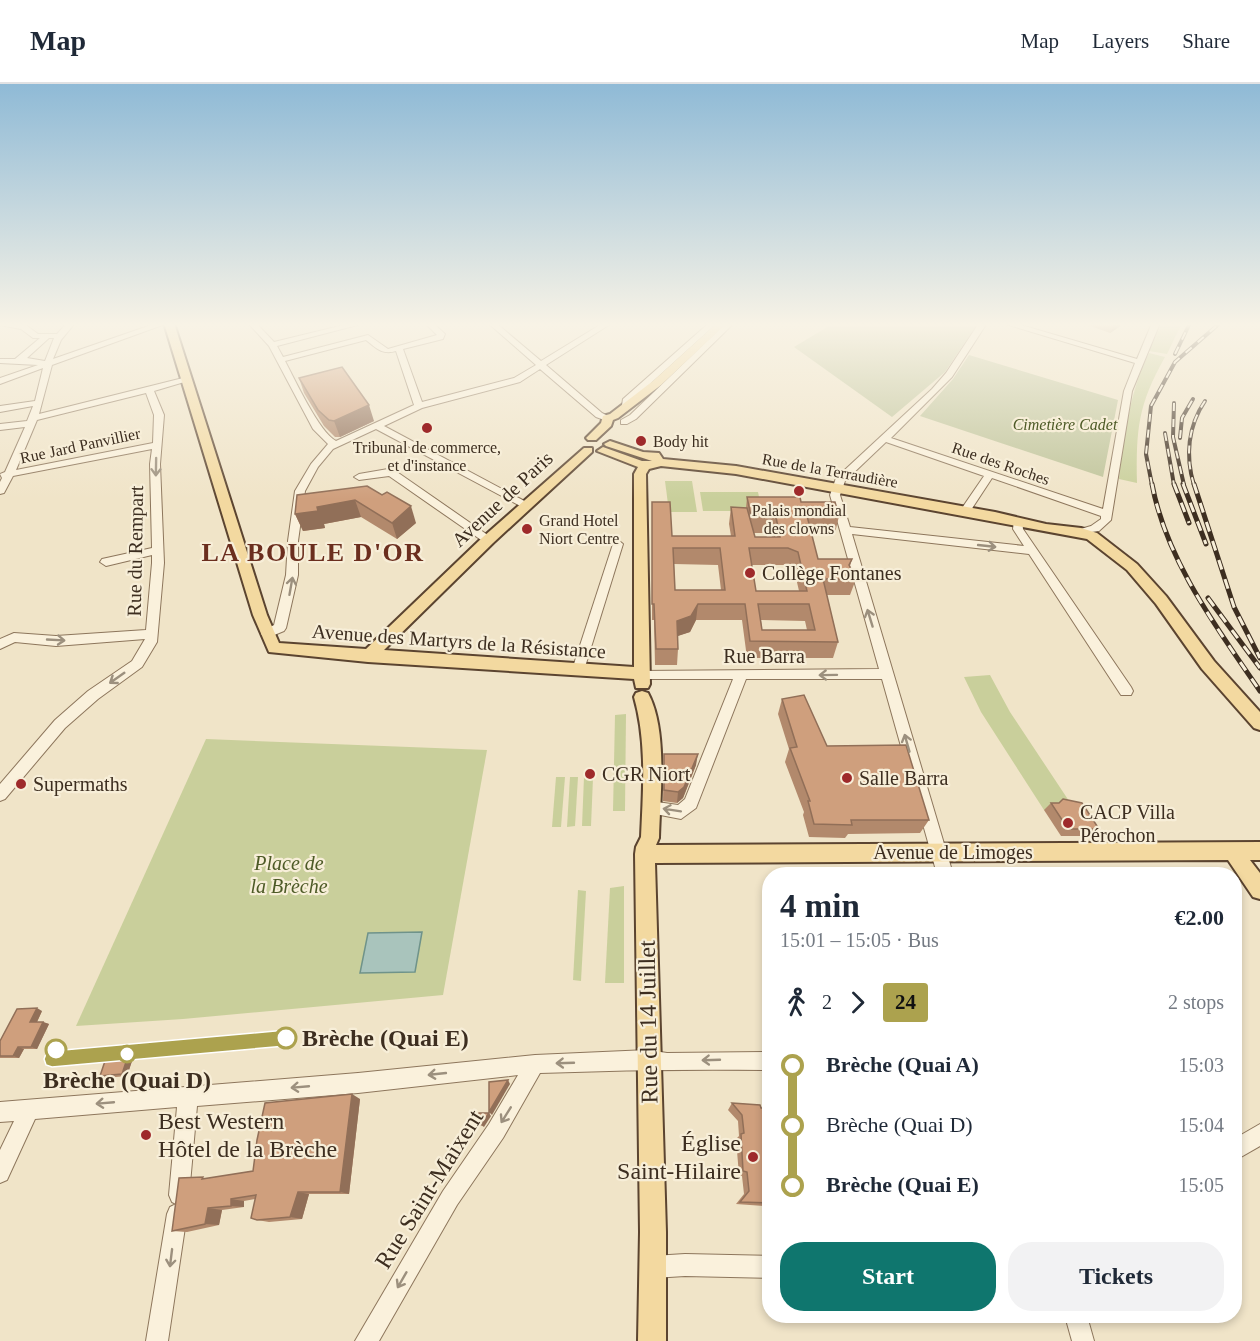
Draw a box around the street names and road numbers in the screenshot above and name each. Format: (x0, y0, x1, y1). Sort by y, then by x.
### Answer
street label: Rue Jard Panvillier (18, 424, 143, 467)
street label: Rue des Roches (950, 439, 1052, 488)
street label: Avenue de Paris (447, 447, 557, 551)
street label: Rue de la Terraudière (761, 450, 899, 491)
street label: Rue du Rempart (123, 485, 148, 617)
street label: Avenue des Martyrs de la Résistance (311, 620, 607, 663)
street label: Rue Barra (723, 645, 805, 667)
street label: Avenue de Limoges (873, 841, 1033, 864)
street label: Rue du 14 Juillet (634, 940, 662, 1104)
street label: Rue Saint-Maixent (370, 1105, 488, 1273)

